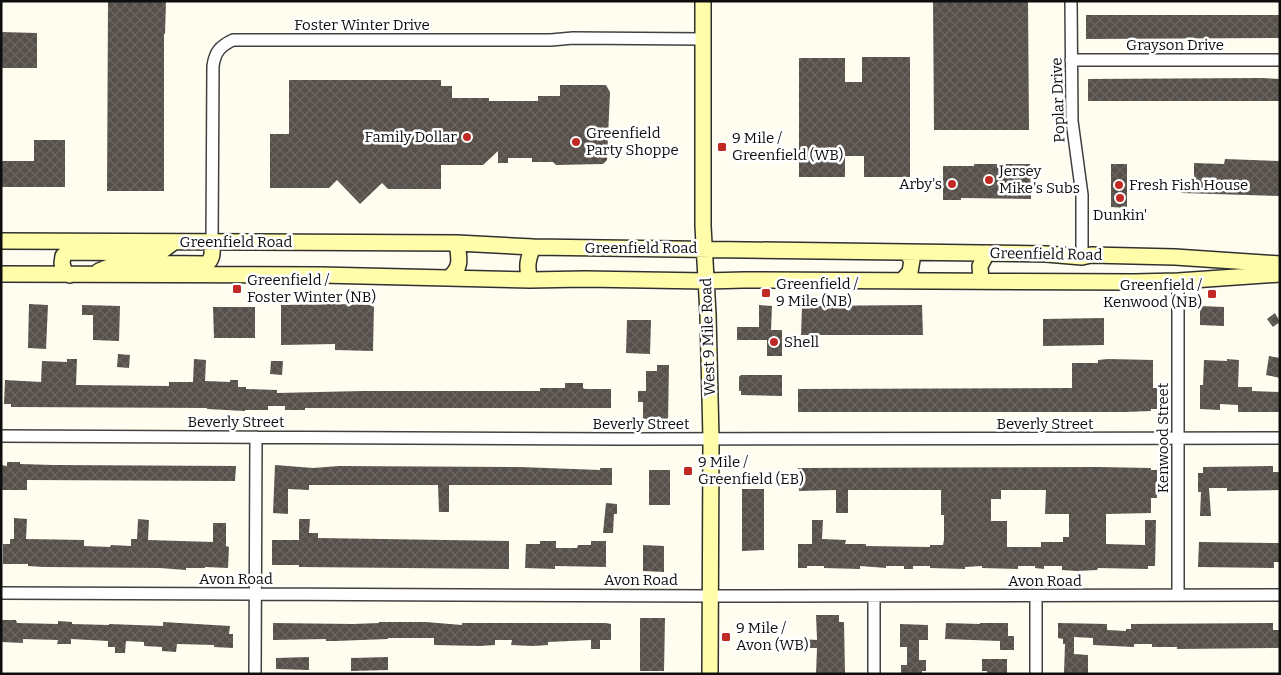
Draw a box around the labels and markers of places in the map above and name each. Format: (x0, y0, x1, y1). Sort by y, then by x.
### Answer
place label: Greenfield Party Shoppe (586, 124, 679, 159)
place label: Family Dollar (364, 128, 457, 146)
place label: 9 Mile / Greenfield (WB) (732, 129, 843, 164)
marker: Family Dollar (461, 131, 473, 143)
marker: Greenfield Party Shoppe (570, 136, 582, 148)
marker: 9 Mile / Greenfield (WB) (716, 141, 728, 153)
place label: Jersey Mike's Subs (998, 162, 1080, 197)
marker: Jersey Mike's Subs (983, 174, 995, 186)
place label: Arby's (899, 175, 942, 193)
place label: Fresh Fish House (1129, 176, 1248, 194)
marker: Arby's (946, 178, 958, 190)
marker: Fresh Fish House (1113, 179, 1125, 191)
marker: Dunkin' (1114, 192, 1126, 204)
place label: Dunkin' (1093, 206, 1147, 224)
place label: Greenfield / Foster Winter (NB) (247, 271, 376, 306)
place label: Greenfield / 9 Mile (NB) (776, 275, 859, 310)
place label: Greenfield / Kenwood (NB) (1103, 276, 1202, 311)
marker: Greenfield / Foster Winter (NB) (231, 283, 243, 295)
marker: Greenfield / 9 Mile (NB) (760, 287, 772, 299)
marker: Greenfield / Kenwood (NB) (1206, 288, 1218, 300)
place label: Shell (784, 333, 819, 351)
marker: Shell (768, 336, 780, 348)
place label: 9 Mile / Greenfield (EB) (698, 453, 804, 488)
marker: 9 Mile / Greenfield (EB) (682, 465, 694, 477)
place label: 9 Mile / Avon (WB) (736, 619, 809, 654)
marker: 9 Mile / Avon (WB) (720, 631, 732, 643)

